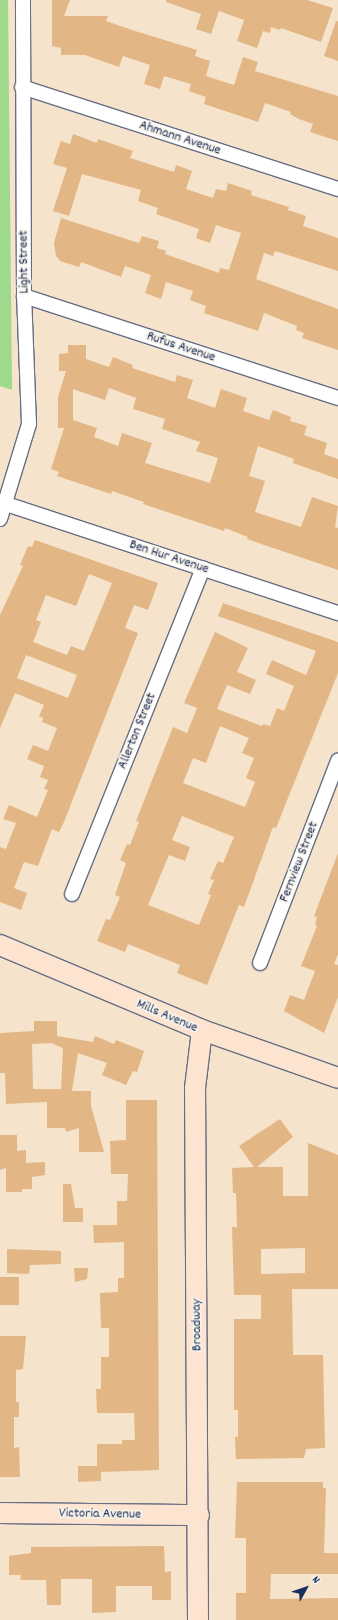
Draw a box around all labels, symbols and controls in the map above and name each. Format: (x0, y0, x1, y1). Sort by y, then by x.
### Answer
street label: Ahmann Avenue (137, 117, 223, 159)
street label: Light Street (15, 230, 33, 294)
street label: Rufus Avenue (145, 328, 217, 366)
street label: Ben Hur Avenue (127, 536, 211, 578)
street label: Allerton Street (114, 690, 160, 772)
street label: Fernview Street (276, 819, 322, 905)
street label: Mills Avenue (134, 996, 200, 1036)
street label: Broadway (188, 1299, 206, 1351)
street label: Victoria Avenue (59, 1505, 141, 1523)
north arrow (286, 1568, 326, 1608)
text: N (307, 1573, 323, 1588)

